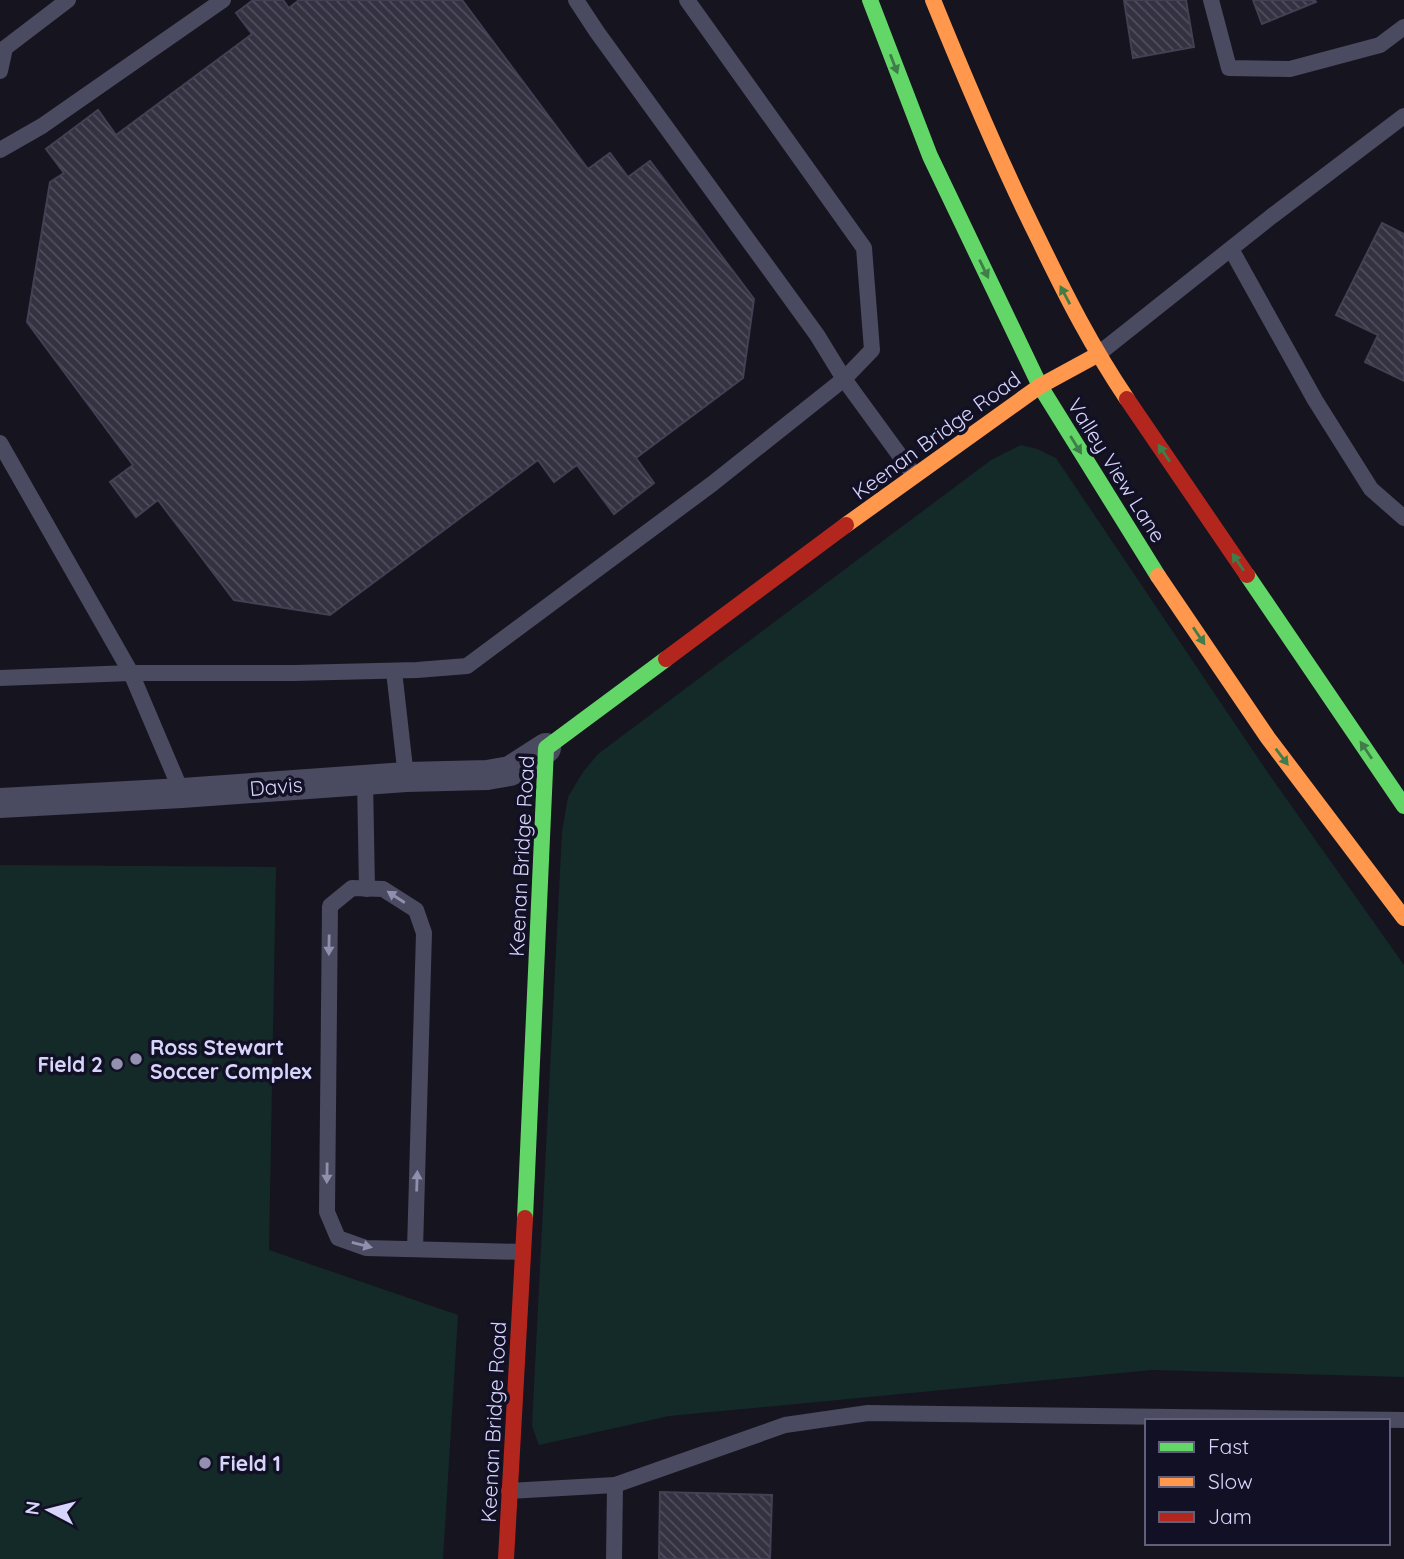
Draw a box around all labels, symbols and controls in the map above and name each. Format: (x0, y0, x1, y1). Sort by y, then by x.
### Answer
one-way arrow (889, 53, 900, 74)
one-way arrow (978, 259, 990, 279)
one-way arrow (1060, 285, 1071, 305)
street label: Keenan Bridge Road (847, 365, 1025, 505)
street label: Valley View Lane (1062, 393, 1172, 547)
one-way arrow (1069, 435, 1082, 454)
one-way arrow (1157, 443, 1170, 463)
one-way arrow (1231, 552, 1244, 572)
one-way arrow (1192, 627, 1206, 645)
one-way arrow (1359, 740, 1372, 760)
one-way arrow (1275, 747, 1290, 765)
street label: Keenan Bridge Road (503, 755, 539, 957)
street label: Davis (248, 771, 304, 801)
one-way arrow (387, 891, 406, 904)
one-way arrow (323, 935, 335, 957)
place label: Ross Stewart Soccer Complex (150, 1034, 312, 1084)
place label: Field 2 (37, 1051, 103, 1077)
marker: Ross Stewart Soccer Complex (128, 1051, 144, 1067)
marker: Field 2 (109, 1056, 125, 1072)
one-way arrow (321, 1162, 333, 1184)
one-way arrow (411, 1170, 423, 1192)
one-way arrow (351, 1240, 373, 1251)
street label: Keenan Bridge Road (475, 1321, 511, 1523)
legend (1145, 1419, 1390, 1545)
text: Fast (1208, 1433, 1249, 1459)
place label: Field 1 (219, 1450, 281, 1476)
marker: Field 1 (197, 1455, 213, 1471)
text: Slow (1208, 1468, 1253, 1494)
north arrow (14, 1475, 84, 1545)
text: N (19, 1500, 45, 1516)
text: Jam (1208, 1503, 1252, 1529)

